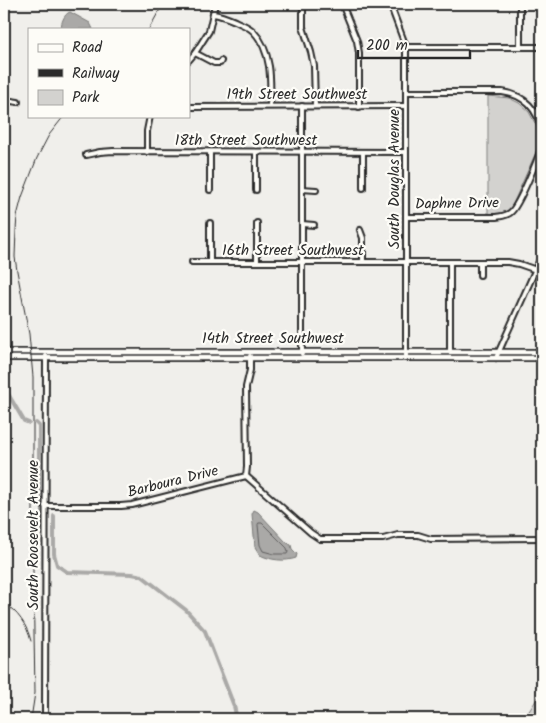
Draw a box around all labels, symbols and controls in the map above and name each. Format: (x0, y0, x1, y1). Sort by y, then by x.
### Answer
legend (28, 28, 190, 118)
scale bar (358, 28, 471, 60)
text: 200 m (366, 34, 408, 58)
text: Road (72, 36, 103, 60)
text: Railway (72, 62, 120, 86)
street label: 19th Street Southwest (227, 83, 368, 107)
text: Park (72, 86, 100, 110)
street label: South Douglas Avenue (383, 109, 407, 249)
street label: 18th Street Southwest (175, 129, 317, 153)
street label: Daphne Drive (415, 191, 499, 217)
street label: 16th Street Southwest (222, 239, 364, 263)
street label: 14th Street Southwest (202, 327, 344, 351)
street label: Barboura Drive (125, 459, 221, 505)
street label: South Roosevelt Avenue (22, 460, 46, 610)

